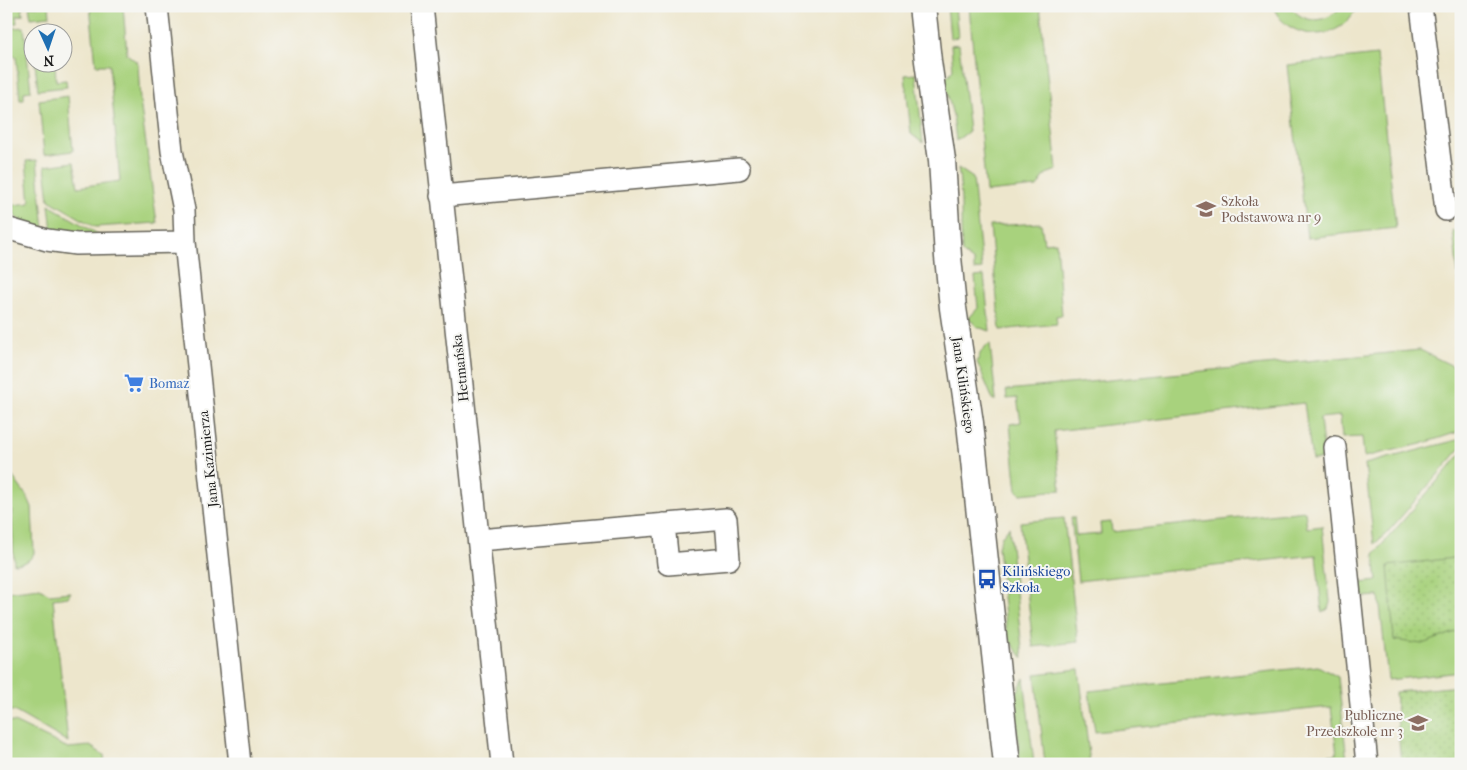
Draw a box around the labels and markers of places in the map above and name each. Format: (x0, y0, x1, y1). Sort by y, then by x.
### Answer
place label: Szkoła Podstawowa nr 9 (1221, 193, 1321, 226)
school or university icon: Szkoła Podstawowa nr 9 (1195, 198, 1217, 220)
supermarket icon: Bomaz (123, 372, 145, 394)
place label: Bomaz (149, 375, 189, 392)
place label: Kilińskiego Szkoła (1002, 563, 1070, 596)
bus stop icon: Kilińskiego Szkoła (976, 568, 998, 590)
place label: Publiczne Przedszkole nr 3 (1306, 707, 1403, 740)
school or university icon: Publiczne Przedszkole nr 3 (1407, 712, 1429, 734)

